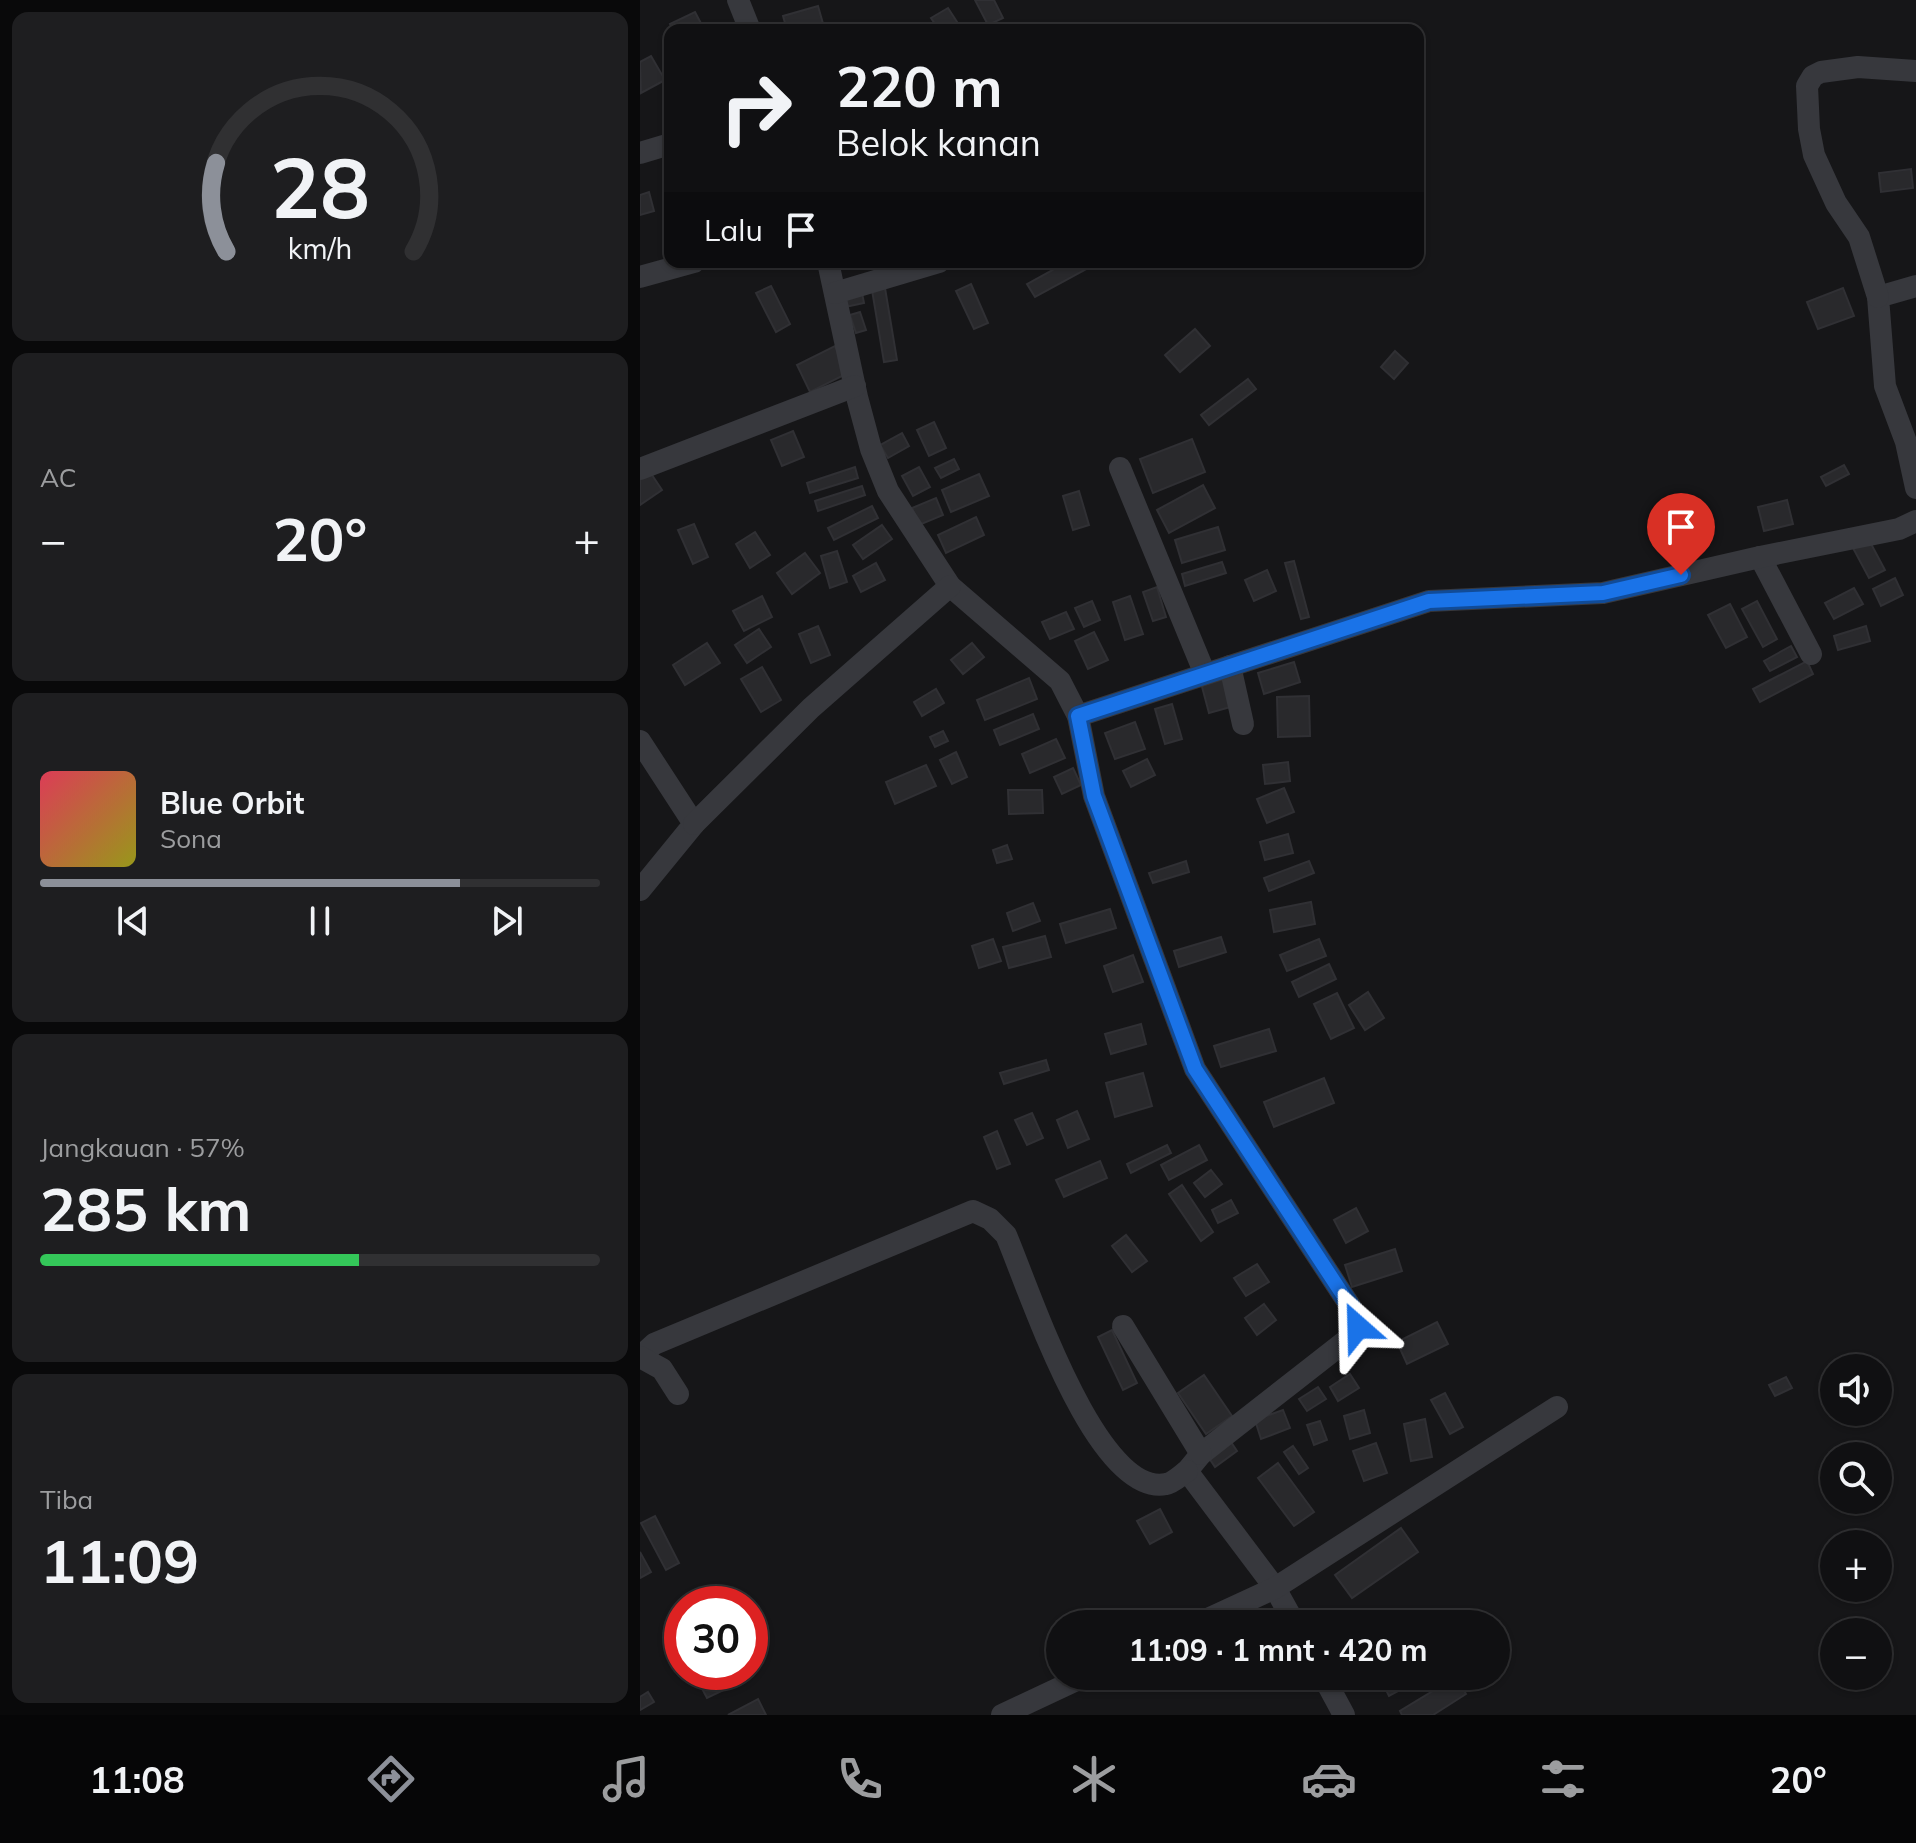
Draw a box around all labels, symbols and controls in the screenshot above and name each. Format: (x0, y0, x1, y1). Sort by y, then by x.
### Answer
text: 220 m (836, 51, 1003, 121)
icon: right (704, 56, 808, 160)
text: Belok kanan (836, 120, 1041, 165)
text: 28 (270, 134, 370, 239)
icon: arrive (779, 208, 823, 252)
text: Lalu (704, 211, 763, 249)
text: km/h (288, 230, 352, 266)
text: AC (40, 461, 77, 494)
pin (1647, 493, 1715, 575)
text: 20° (273, 501, 367, 576)
icon: arrive (1659, 505, 1703, 549)
text: − (40, 512, 66, 567)
text: + (574, 512, 600, 567)
text: Blue Orbit (160, 784, 304, 822)
text: Sona (160, 822, 222, 855)
icon: previous (111, 899, 155, 943)
icon: pause (298, 899, 342, 943)
icon: next (485, 899, 529, 943)
text: Jangkauan · 57% (40, 1131, 245, 1164)
text: 285 km (40, 1171, 252, 1246)
position arrow (1316, 1285, 1400, 1369)
map controls (1820, 1354, 1892, 1690)
button: sound (1820, 1354, 1892, 1426)
button: search (1820, 1442, 1892, 1514)
text: Tiba (40, 1483, 93, 1516)
text: 11:09 (40, 1523, 199, 1598)
button: + (1820, 1530, 1892, 1602)
speed limit sign: 30 (664, 1586, 768, 1690)
button: − (1820, 1618, 1892, 1690)
text: 11:09 · 1 mnt · 420 m (1128, 1631, 1428, 1669)
icon: directions (363, 1751, 419, 1807)
icon: music (598, 1751, 654, 1807)
icon: phone (832, 1751, 888, 1807)
icon: climate (1066, 1751, 1122, 1807)
icon: car (1301, 1751, 1357, 1807)
icon: filters (1535, 1751, 1591, 1807)
text: 11:08 (89, 1757, 185, 1802)
text: 20° (1770, 1757, 1827, 1802)

